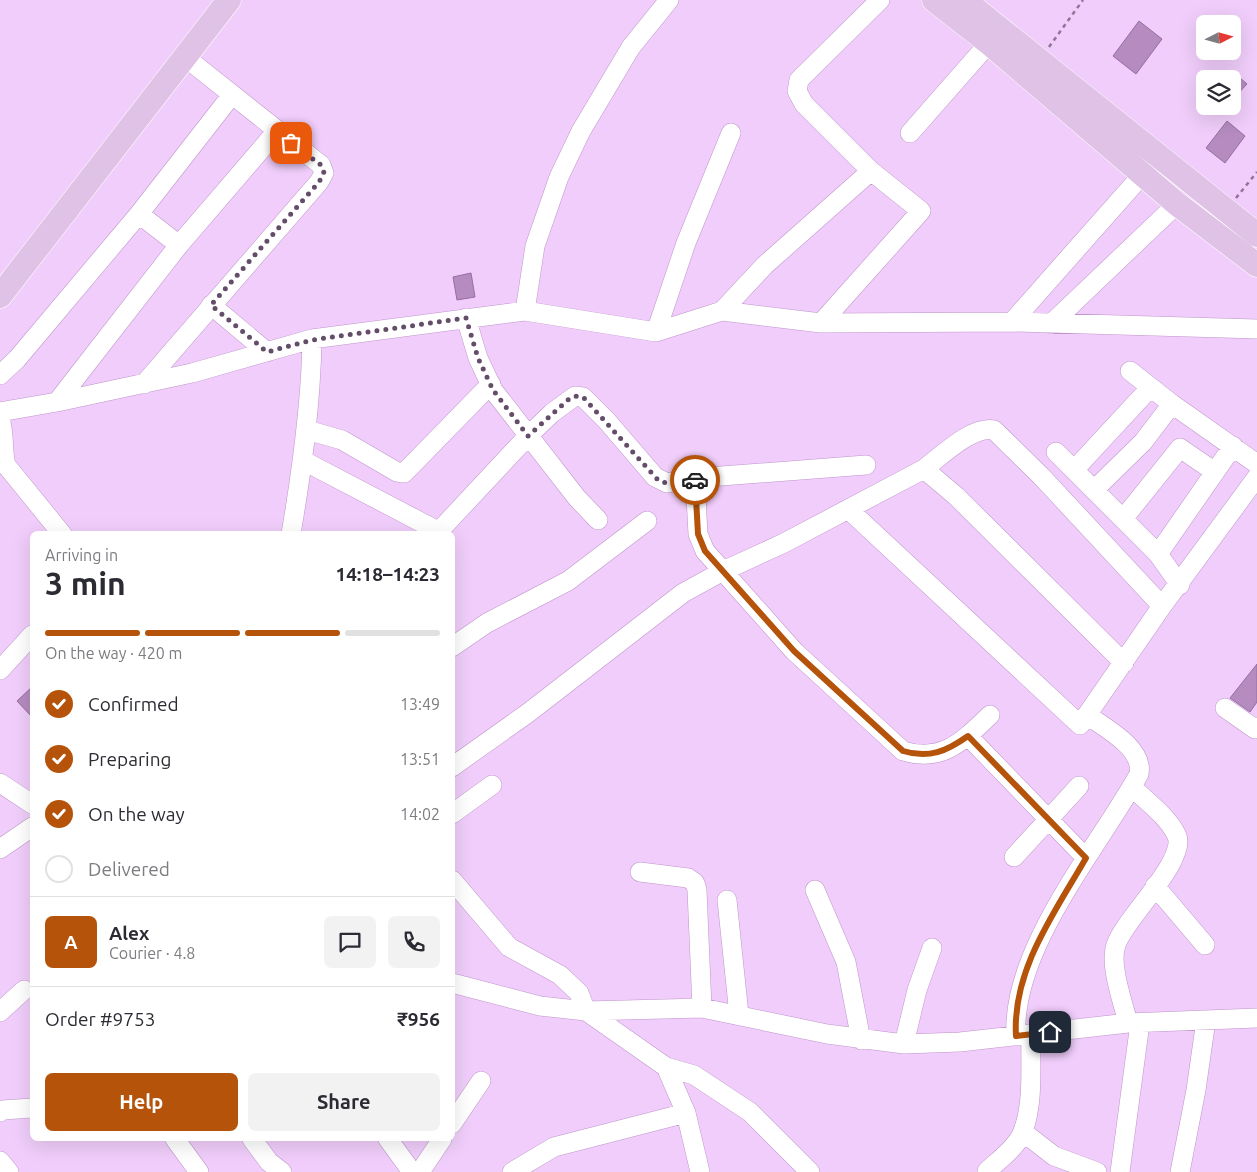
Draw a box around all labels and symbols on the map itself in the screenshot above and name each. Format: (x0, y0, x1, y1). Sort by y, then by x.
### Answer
north arrow (1196, 15, 1241, 60)
pin (270, 122, 312, 164)
courier (670, 455, 720, 505)
pin (1029, 1011, 1071, 1053)

